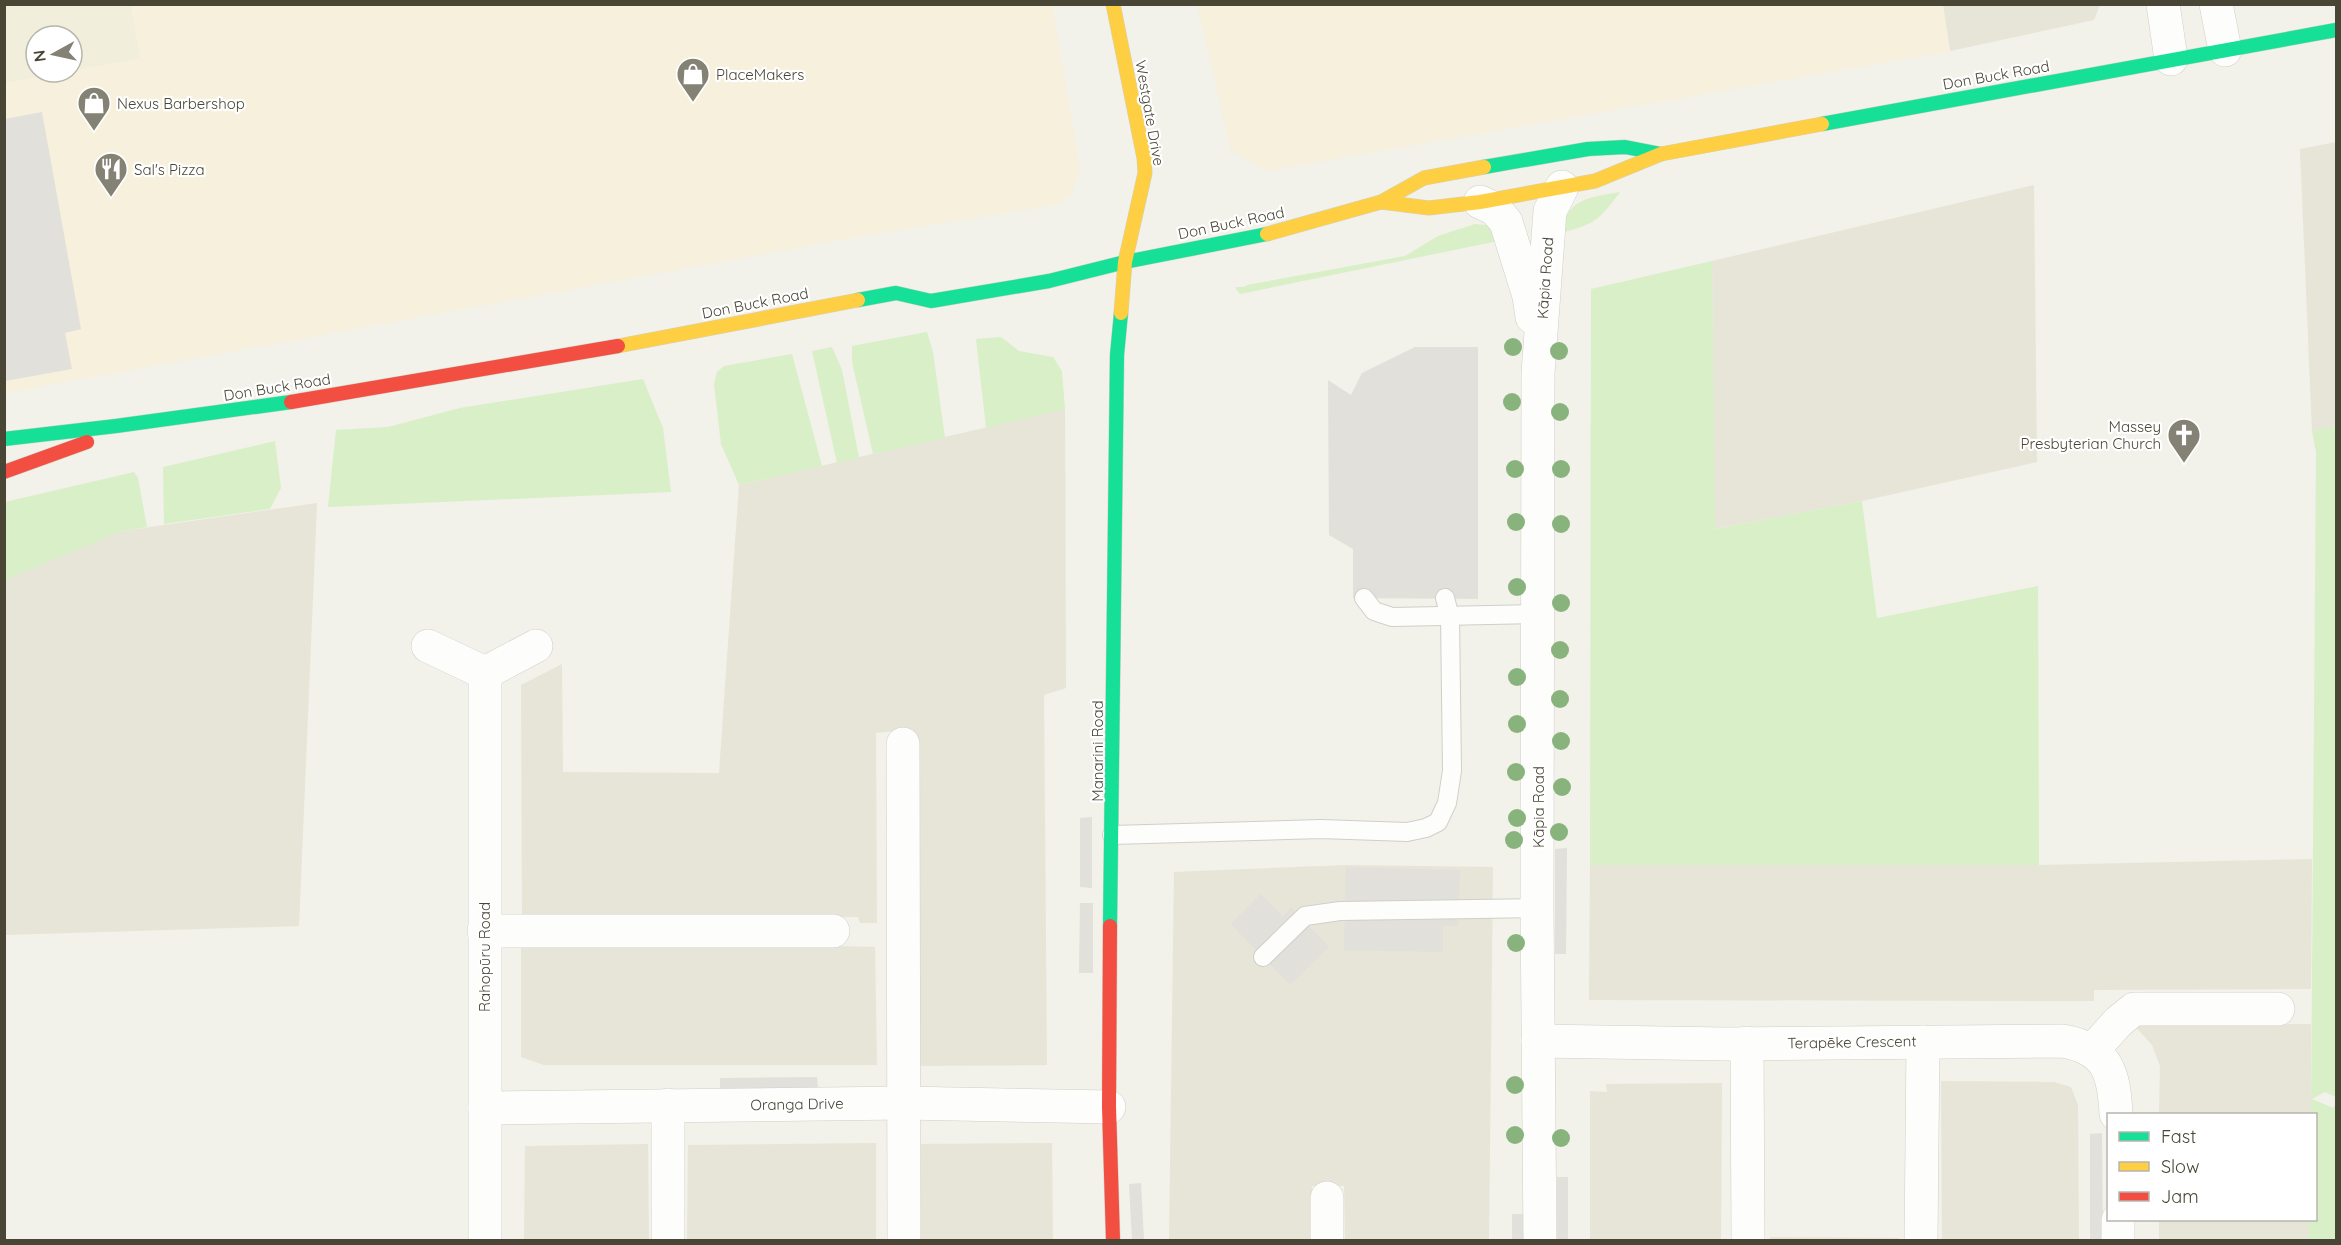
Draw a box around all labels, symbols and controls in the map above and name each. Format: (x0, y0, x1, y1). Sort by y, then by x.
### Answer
north arrow (24, 24, 84, 84)
text: N (28, 49, 50, 63)
shop icon: PlaceMakers (675, 56, 711, 103)
street label: Don Buck Road (1941, 56, 2051, 94)
street label: Westgate Drive (1131, 59, 1169, 167)
place label: PlaceMakers (716, 65, 804, 84)
shop icon: Nexus Barbershop (76, 85, 112, 132)
place label: Nexus Barbershop (117, 94, 245, 113)
restaurant icon: Sal's Pizza (93, 151, 129, 198)
place label: Sal's Pizza (134, 160, 205, 179)
street label: Don Buck Road (1176, 202, 1286, 244)
street label: Kāpia Road (1533, 236, 1557, 320)
street label: Don Buck Road (700, 283, 810, 323)
street label: Don Buck Road (222, 369, 332, 405)
place label: Massey Presbyterian Church (2021, 417, 2161, 453)
church icon: Massey Presbyterian Church (2166, 417, 2202, 464)
street label: Manarini Road (1088, 700, 1107, 802)
street label: Kāpia Road (1529, 766, 1548, 848)
street label: Rahopūru Road (475, 902, 494, 1012)
street label: Terapēke Crescent (1787, 1031, 1917, 1053)
street label: Oranga Drive (750, 1094, 844, 1114)
legend (2107, 1113, 2317, 1221)
text: Fast (2161, 1125, 2196, 1148)
text: Slow (2161, 1155, 2199, 1178)
text: Jam (2161, 1185, 2199, 1208)

